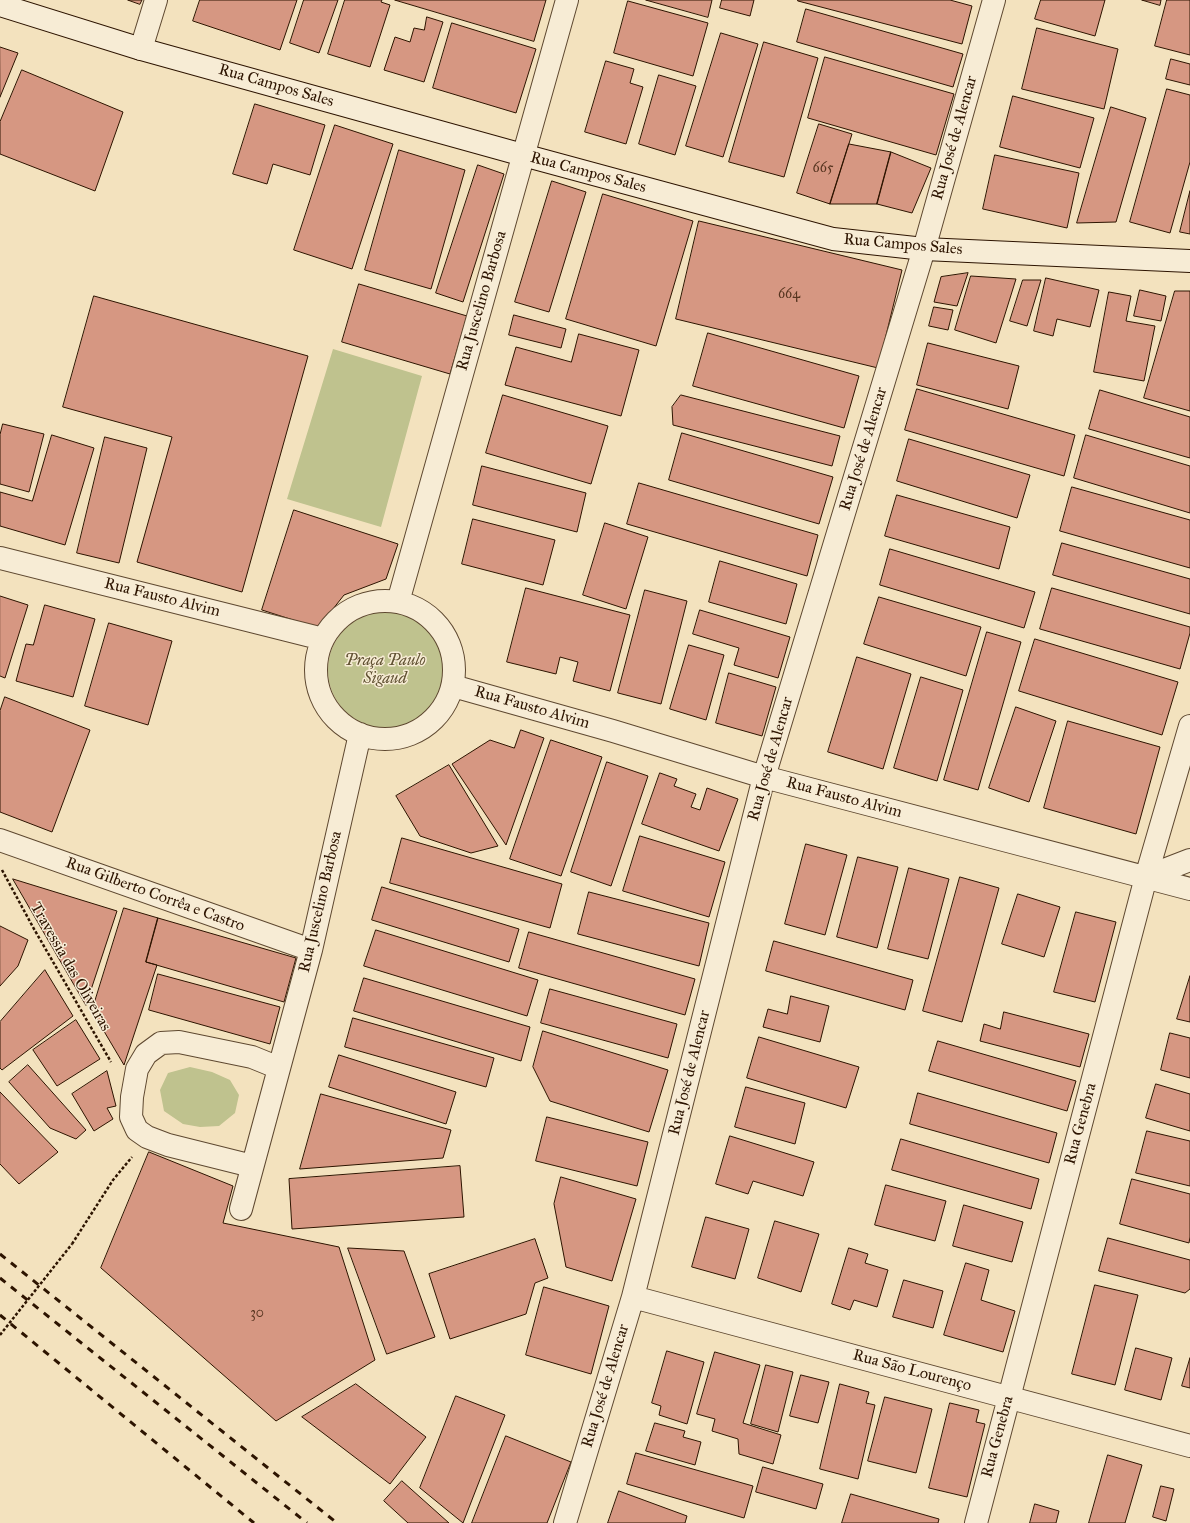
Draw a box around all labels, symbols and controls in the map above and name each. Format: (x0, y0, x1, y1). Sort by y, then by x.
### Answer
street label: Rua Campos Sales (216, 60, 336, 112)
street label: Rua José de Alencar (928, 74, 982, 202)
street label: Rua Campos Sales (528, 148, 648, 198)
house number: 665 (813, 161, 833, 177)
street label: Rua Juscelino Barbosa (453, 229, 511, 373)
street label: Rua Campos Sales (843, 230, 963, 260)
house number: 664 (778, 287, 800, 303)
street label: Rua José de Alencar (836, 385, 892, 513)
street label: Rua Fausto Alvim (102, 574, 222, 622)
park label: Praça Paulo Sigaud (344, 651, 426, 689)
street label: Rua Fausto Alvim (472, 682, 592, 734)
street label: Rua José de Alencar (744, 695, 798, 823)
street label: Rua Fausto Alvim (784, 773, 904, 823)
street label: Rua Juscelino Barbosa (295, 829, 347, 975)
street label: Rua Gilberto Corrêa e Castro (63, 854, 247, 936)
street label: Travessia das Oliveiras (25, 899, 115, 1035)
street label: Rua José de Alencar (665, 1009, 715, 1137)
street label: Rua Genebra (1061, 1081, 1101, 1167)
house number: 30 (250, 1306, 264, 1322)
street label: Rua José de Alencar (578, 1322, 634, 1450)
street label: Rua São Lourenço (851, 1346, 973, 1396)
street label: Rua Genebra (978, 1394, 1018, 1480)

